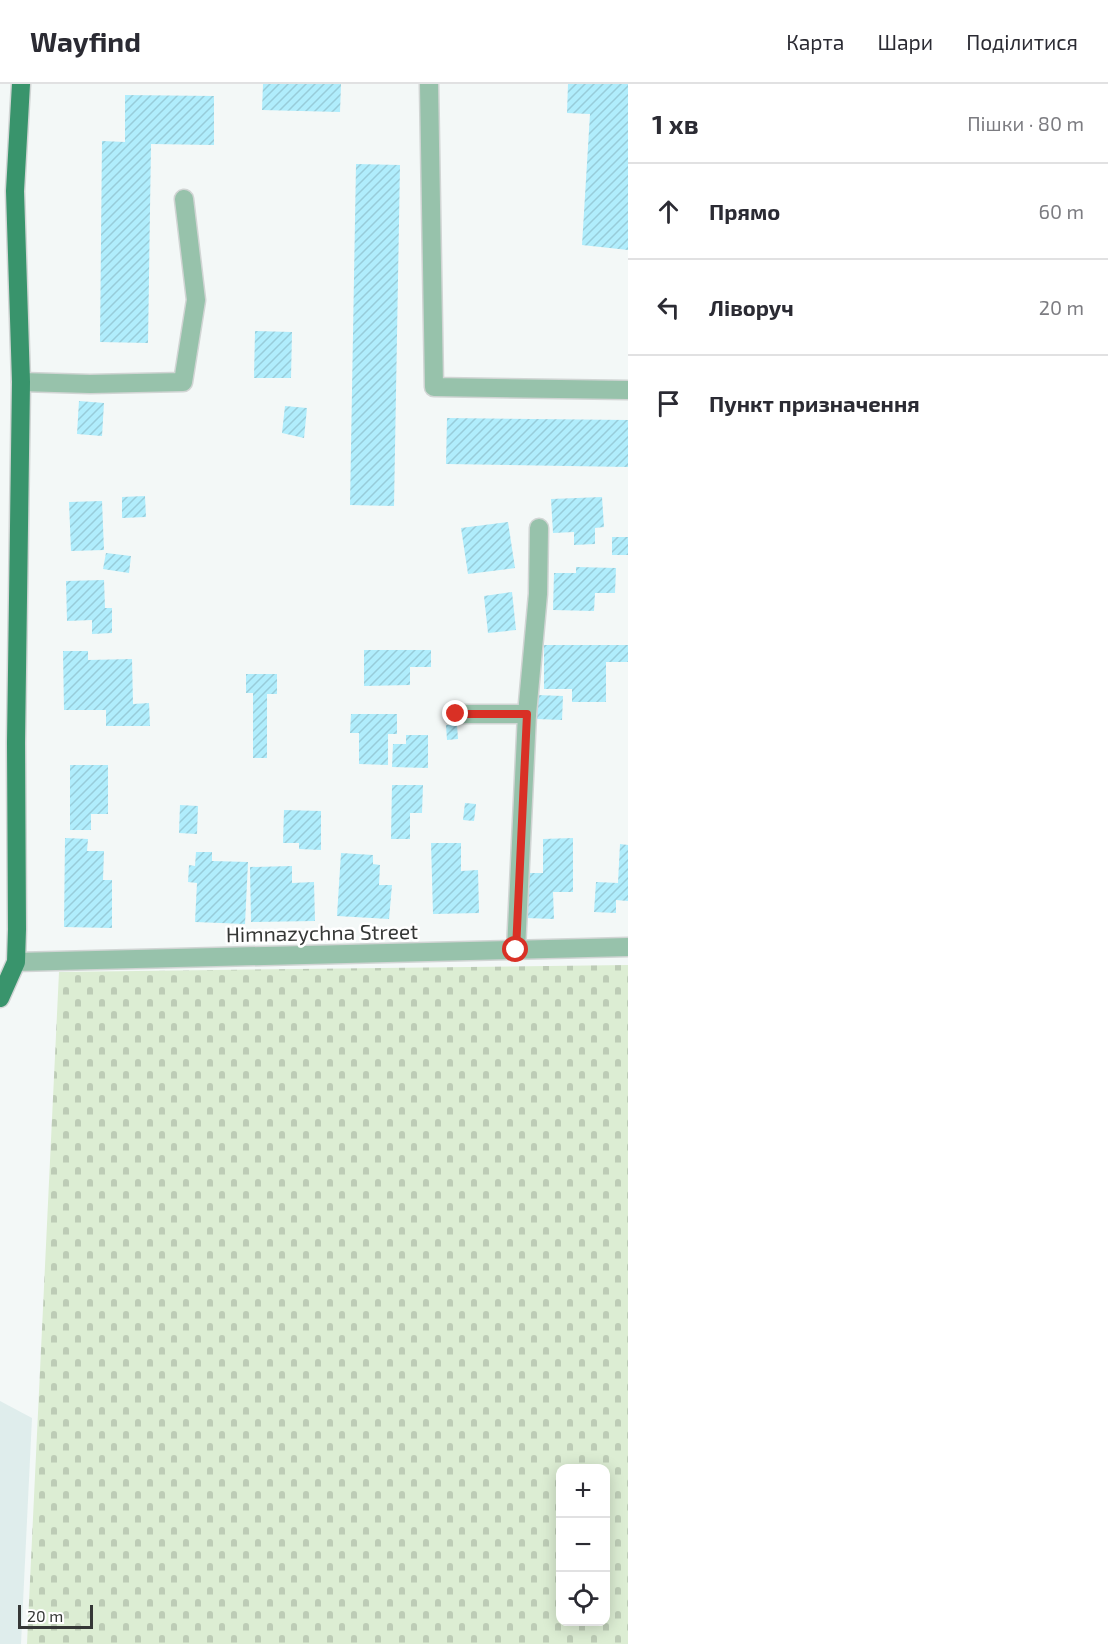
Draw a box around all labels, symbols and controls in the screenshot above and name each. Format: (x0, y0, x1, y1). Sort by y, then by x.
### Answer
text: Wayfind (30, 24, 141, 58)
text: Карта (786, 29, 844, 54)
text: Шари (877, 29, 933, 54)
text: Поділитися (966, 29, 1078, 54)
text: 1 хв (652, 108, 699, 139)
text: Пішки · 80 m (967, 111, 1084, 135)
icon: ahead (652, 195, 685, 228)
text: Прямо (709, 198, 780, 224)
text: 60 m (1039, 199, 1084, 223)
icon: left (652, 291, 685, 324)
text: Ліворуч (709, 294, 794, 320)
text: 20 m (1039, 295, 1084, 319)
icon: arrive (652, 387, 685, 420)
text: Пункт призначення (709, 390, 920, 416)
route end (442, 700, 468, 726)
street label: Himnazychna Street (226, 918, 418, 946)
route start (502, 936, 528, 962)
map controls (556, 1464, 610, 1626)
button: + (556, 1464, 610, 1518)
button: − (556, 1518, 610, 1572)
button: locate (556, 1572, 610, 1626)
scale bar (18, 1602, 93, 1630)
text: 20 m (27, 1606, 63, 1625)

